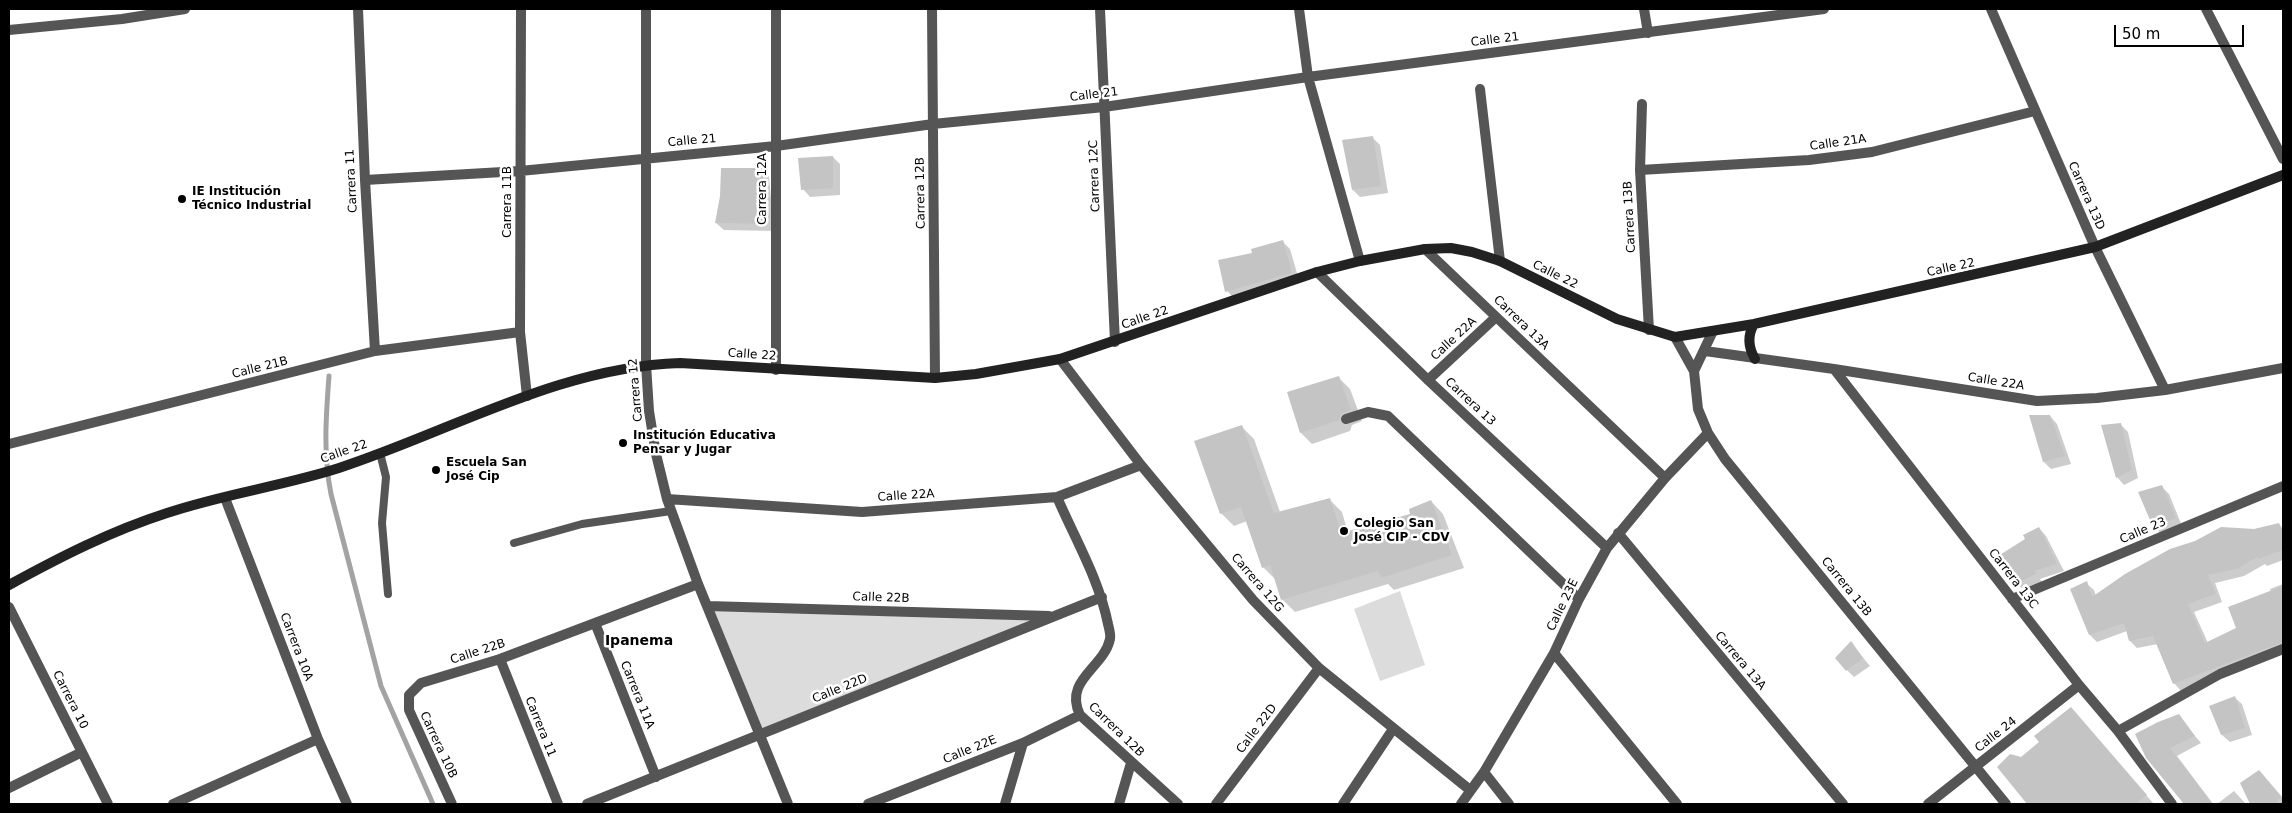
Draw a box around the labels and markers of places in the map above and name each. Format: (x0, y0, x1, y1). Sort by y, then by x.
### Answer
place label: IE Institución Técnico Industrial (192, 185, 311, 213)
marker: IE Institución Técnico Industrial (176, 193, 188, 205)
place label: Institución Educativa Pensar y Jugar (633, 429, 776, 457)
marker: Institución Educativa Pensar y Jugar (617, 437, 629, 449)
place label: Escuela San José Cip (446, 456, 527, 484)
marker: Escuela San José Cip (430, 464, 442, 476)
place label: Colegio San José CIP - CDV (1354, 517, 1450, 545)
marker: Colegio San José CIP - CDV (1338, 525, 1350, 537)

